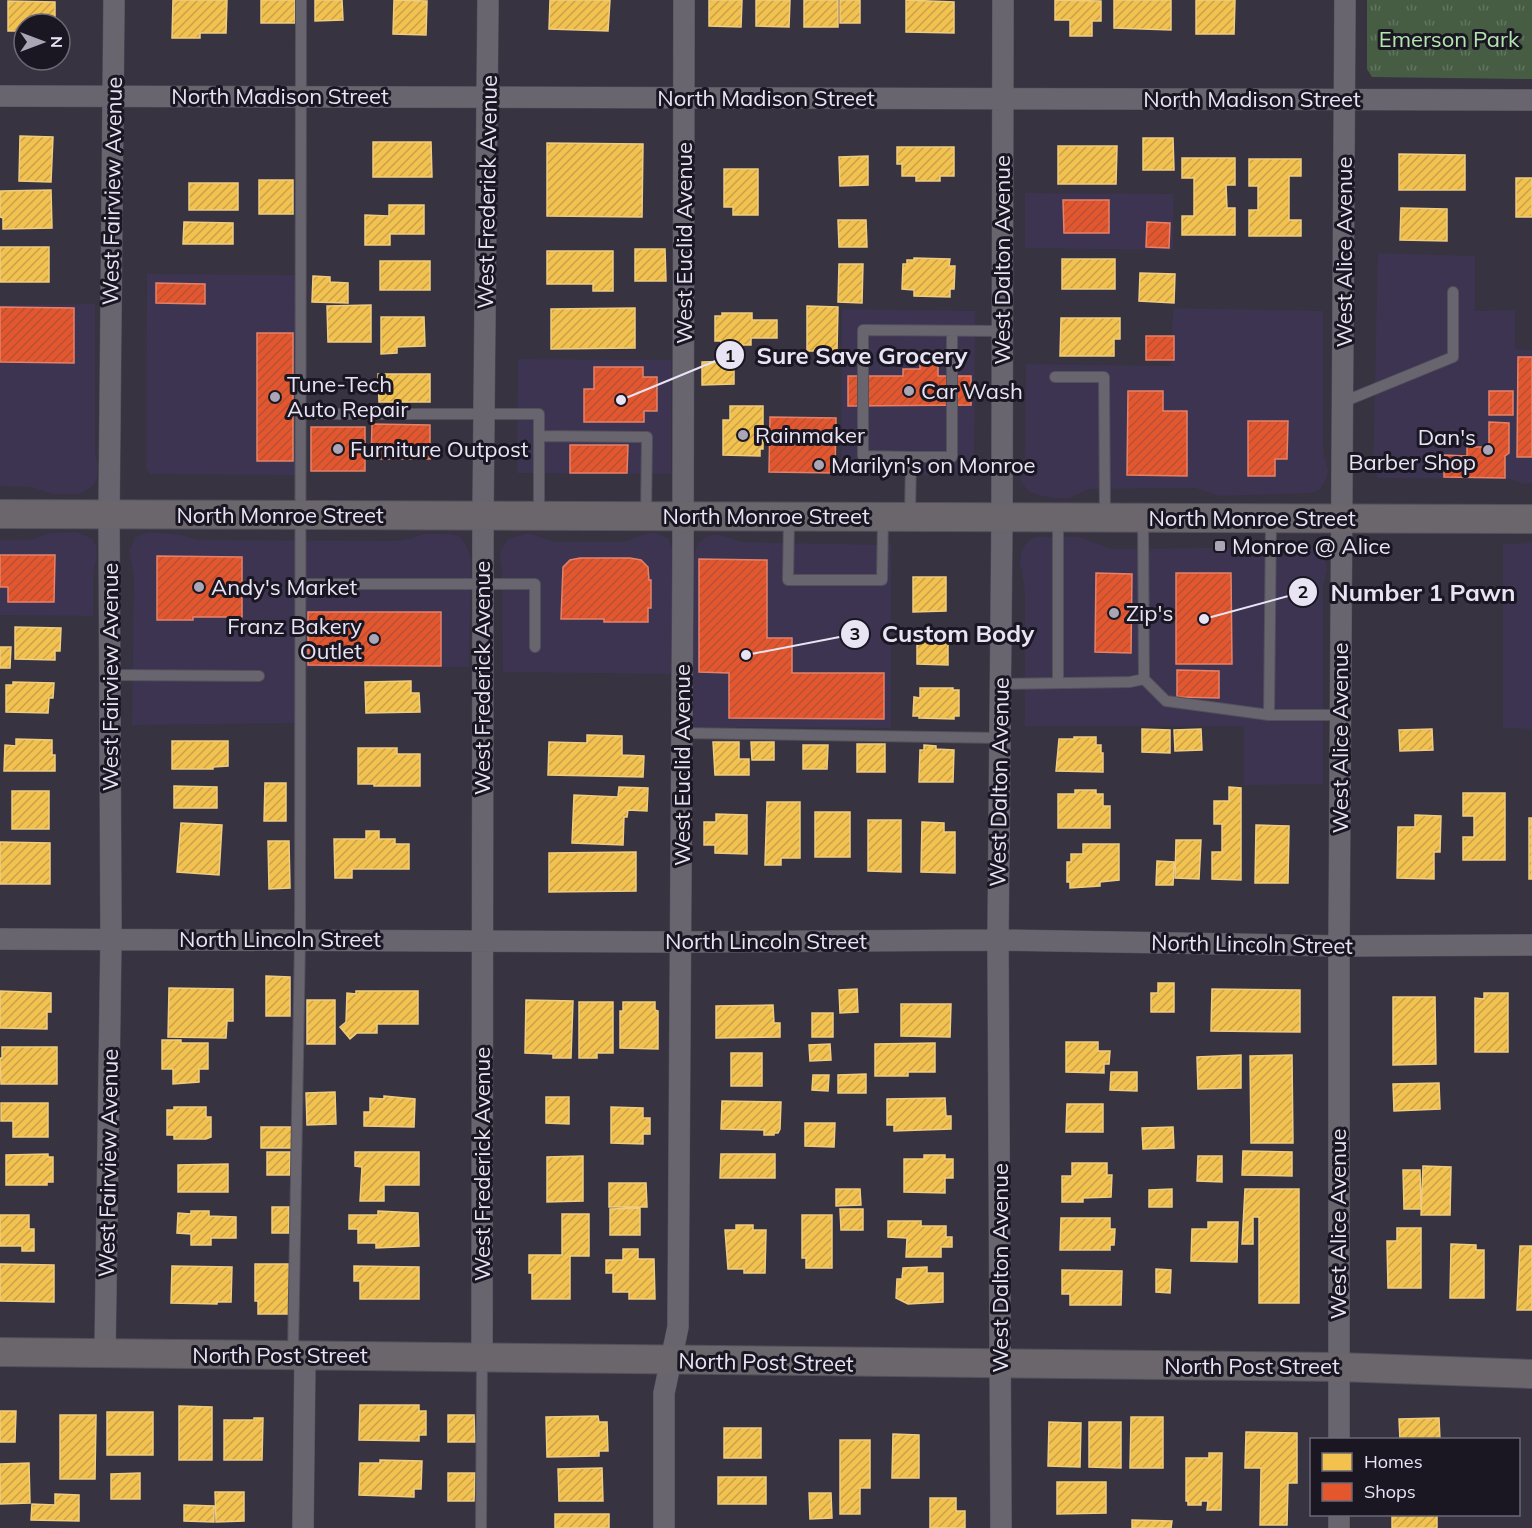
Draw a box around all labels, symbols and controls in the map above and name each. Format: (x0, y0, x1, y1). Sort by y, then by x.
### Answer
north arrow (12, 12, 72, 72)
park label: Emerson Park (1379, 25, 1520, 53)
text: N (47, 36, 67, 48)
street label: West Frederick Avenue (471, 75, 503, 309)
street label: West Fairview Avenue (96, 76, 128, 306)
street label: North Madison Street (171, 82, 389, 110)
street label: North Madison Street (657, 84, 875, 112)
street label: North Madison Street (1143, 85, 1361, 113)
street label: West Euclid Avenue (670, 142, 698, 344)
street label: West Dalton Avenue (988, 155, 1016, 365)
street label: West Alice Avenue (1330, 156, 1358, 348)
callout: Sure Save Grocery (715, 334, 980, 376)
text: Sure Save Grocery (757, 340, 968, 370)
text: 1 (725, 344, 735, 367)
place label: Tune-Tech Auto Repair (287, 370, 408, 423)
place label: Car Wash (921, 377, 1023, 405)
marker: Car Wash (902, 384, 916, 398)
marker: Tune-Tech Auto Repair (268, 390, 282, 404)
place label: Rainmaker (755, 421, 865, 449)
place label: Dan's Barber Shop (1349, 423, 1476, 476)
marker: Rainmaker (736, 428, 750, 442)
place label: Furniture Outpost (350, 435, 529, 463)
marker: Furniture Outpost (331, 442, 345, 456)
marker: Dan's Barber Shop (1481, 443, 1495, 457)
place label: Marilyn's on Monroe (831, 451, 1036, 479)
marker: Marilyn's on Monroe (812, 458, 826, 472)
street label: North Monroe Street (176, 501, 384, 529)
street label: North Monroe Street (662, 502, 870, 530)
street label: North Monroe Street (1148, 504, 1356, 532)
place label: Monroe @ Alice (1232, 532, 1391, 560)
marker: Monroe @ Alice (1213, 539, 1227, 553)
street label: West Frederick Avenue (468, 561, 496, 795)
street label: West Fairview Avenue (96, 563, 124, 791)
callout: Number 1 Pawn (1288, 571, 1527, 613)
place label: Andy's Market (211, 573, 358, 601)
text: Number 1 Pawn (1331, 577, 1515, 607)
marker: Andy's Market (192, 580, 206, 594)
text: 2 (1298, 580, 1308, 603)
place label: Zip's (1126, 599, 1173, 627)
marker: Zip's (1107, 606, 1121, 620)
place label: Franz Bakery Outlet (227, 612, 362, 665)
callout: Custom Body (840, 613, 1046, 655)
text: Custom Body (882, 618, 1035, 648)
text: 3 (850, 622, 860, 645)
marker: Franz Bakery Outlet (367, 632, 381, 646)
street label: West Alice Avenue (1326, 642, 1354, 834)
street label: West Euclid Avenue (668, 664, 696, 866)
street label: West Dalton Avenue (983, 677, 1015, 887)
street label: North Lincoln Street (179, 925, 381, 953)
street label: North Lincoln Street (665, 927, 867, 955)
street label: North Lincoln Street (1151, 928, 1354, 960)
street label: West Frederick Avenue (468, 1047, 496, 1281)
street label: West Fairview Avenue (92, 1048, 124, 1278)
street label: West Alice Avenue (1324, 1128, 1352, 1320)
street label: West Dalton Avenue (986, 1163, 1014, 1373)
street label: North Post Street (192, 1341, 368, 1369)
street label: North Post Street (678, 1346, 854, 1378)
street label: North Post Street (1164, 1352, 1340, 1380)
legend (1310, 1438, 1520, 1516)
text: Homes (1364, 1450, 1423, 1473)
text: Shops (1364, 1480, 1416, 1503)

